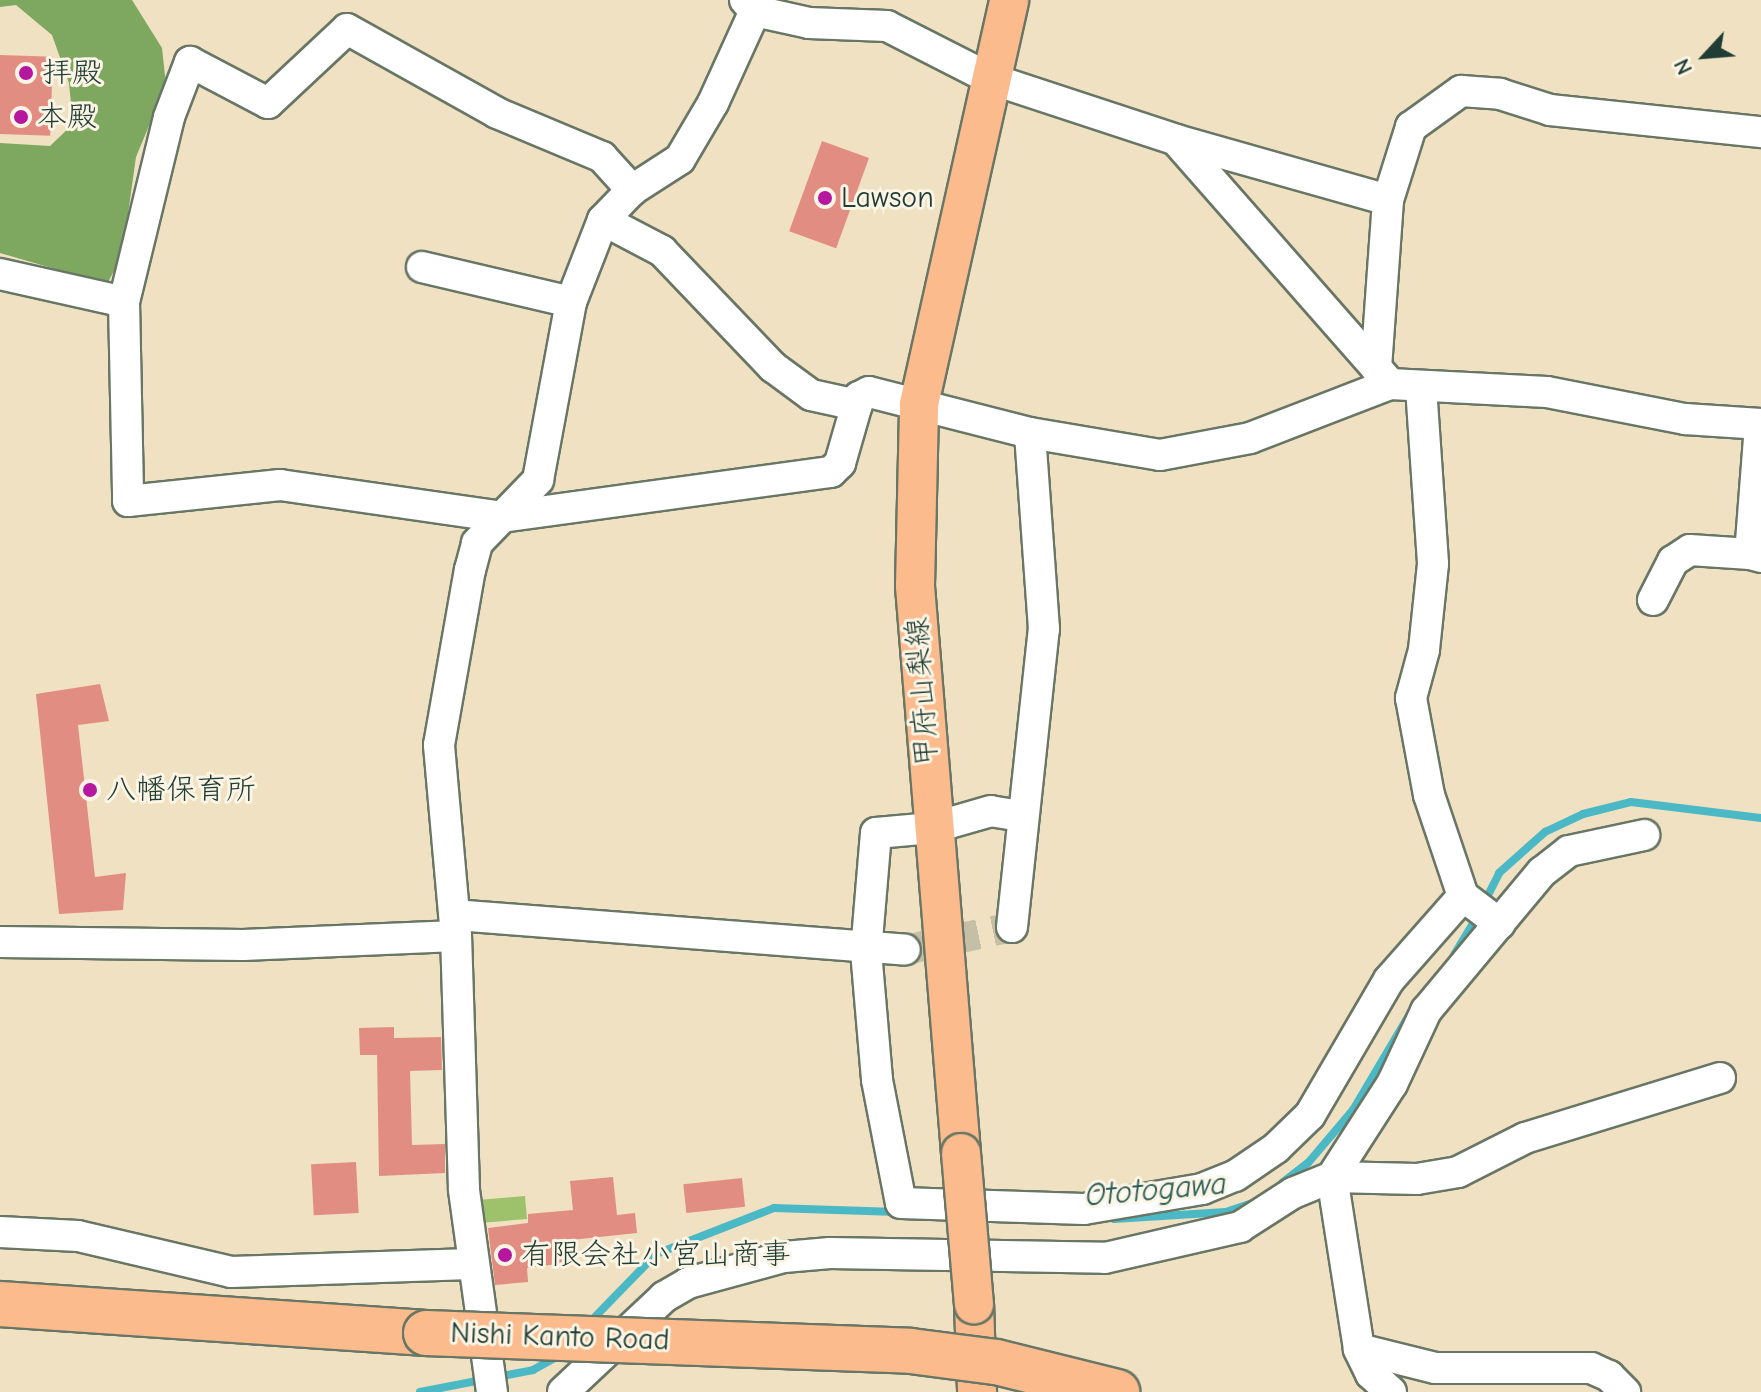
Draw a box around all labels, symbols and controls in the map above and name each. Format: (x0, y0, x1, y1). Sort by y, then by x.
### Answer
north arrow (1665, 16, 1745, 96)
text: N (1669, 54, 1698, 79)
place label: 拝殿 (42, 55, 102, 91)
marker: 拝殿 (17, 64, 35, 82)
place label: 本殿 (37, 99, 97, 135)
marker: 本殿 (12, 108, 30, 126)
place label: Lawson (841, 180, 934, 216)
marker: Lawson (816, 189, 834, 207)
street label: 甲府山梨線 (900, 616, 946, 768)
place label: 八幡保育所 (106, 772, 256, 808)
marker: 八幡保育所 (81, 781, 99, 799)
water label: Ototogawa (1084, 1165, 1228, 1215)
place label: 有限会社小宮山商事 (521, 1237, 791, 1273)
marker: 有限会社小宮山商事 (496, 1246, 514, 1264)
street label: Nishi Kanto Road (450, 1315, 670, 1359)

